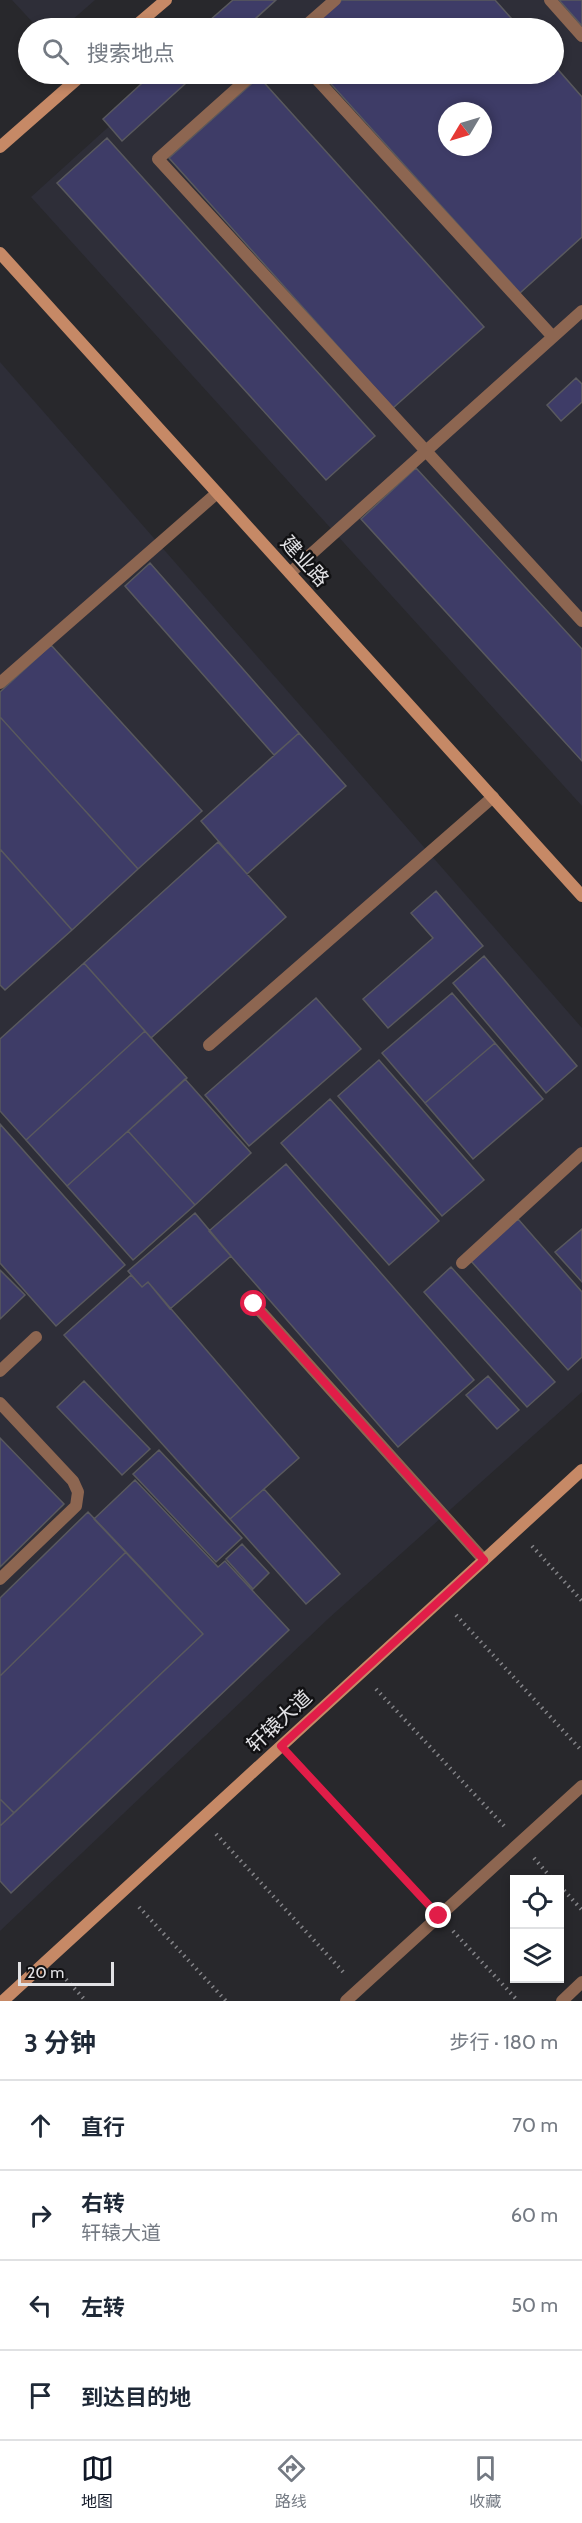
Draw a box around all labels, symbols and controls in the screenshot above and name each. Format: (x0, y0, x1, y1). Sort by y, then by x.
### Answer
search box (18, 18, 564, 84)
icon: search (39, 35, 72, 68)
text: 搜索地点 (87, 40, 175, 67)
north arrow (438, 102, 492, 156)
street label: 建业路 (276, 531, 334, 591)
route start (240, 1290, 266, 1316)
street label: 轩辕大道 (242, 1685, 316, 1757)
map controls (510, 1875, 564, 1983)
button: locate (510, 1875, 564, 1929)
route end (425, 1902, 451, 1928)
button: layers (510, 1929, 564, 1983)
scale bar (18, 1959, 114, 1986)
text: 20 m (27, 1963, 64, 1982)
text: 3 分钟 (24, 2027, 96, 2059)
text: 步行 · 180 m (450, 2030, 558, 2054)
icon: ahead (24, 2109, 57, 2142)
text: 70 m (512, 2113, 558, 2137)
text: 直行 (81, 2114, 125, 2141)
text: 右转 (81, 2190, 125, 2217)
icon: right (24, 2199, 57, 2232)
text: 60 m (511, 2203, 558, 2227)
text: 轩辕大道 (81, 2221, 161, 2245)
icon: left (24, 2289, 57, 2322)
text: 50 m (511, 2293, 558, 2317)
text: 左转 (81, 2294, 125, 2321)
icon: arrive (24, 2379, 57, 2412)
text: 到达目的地 (81, 2384, 191, 2411)
tab: 地图 (81, 2452, 114, 2512)
tab: 路线 (275, 2452, 308, 2512)
tab: 收藏 (469, 2452, 502, 2512)

